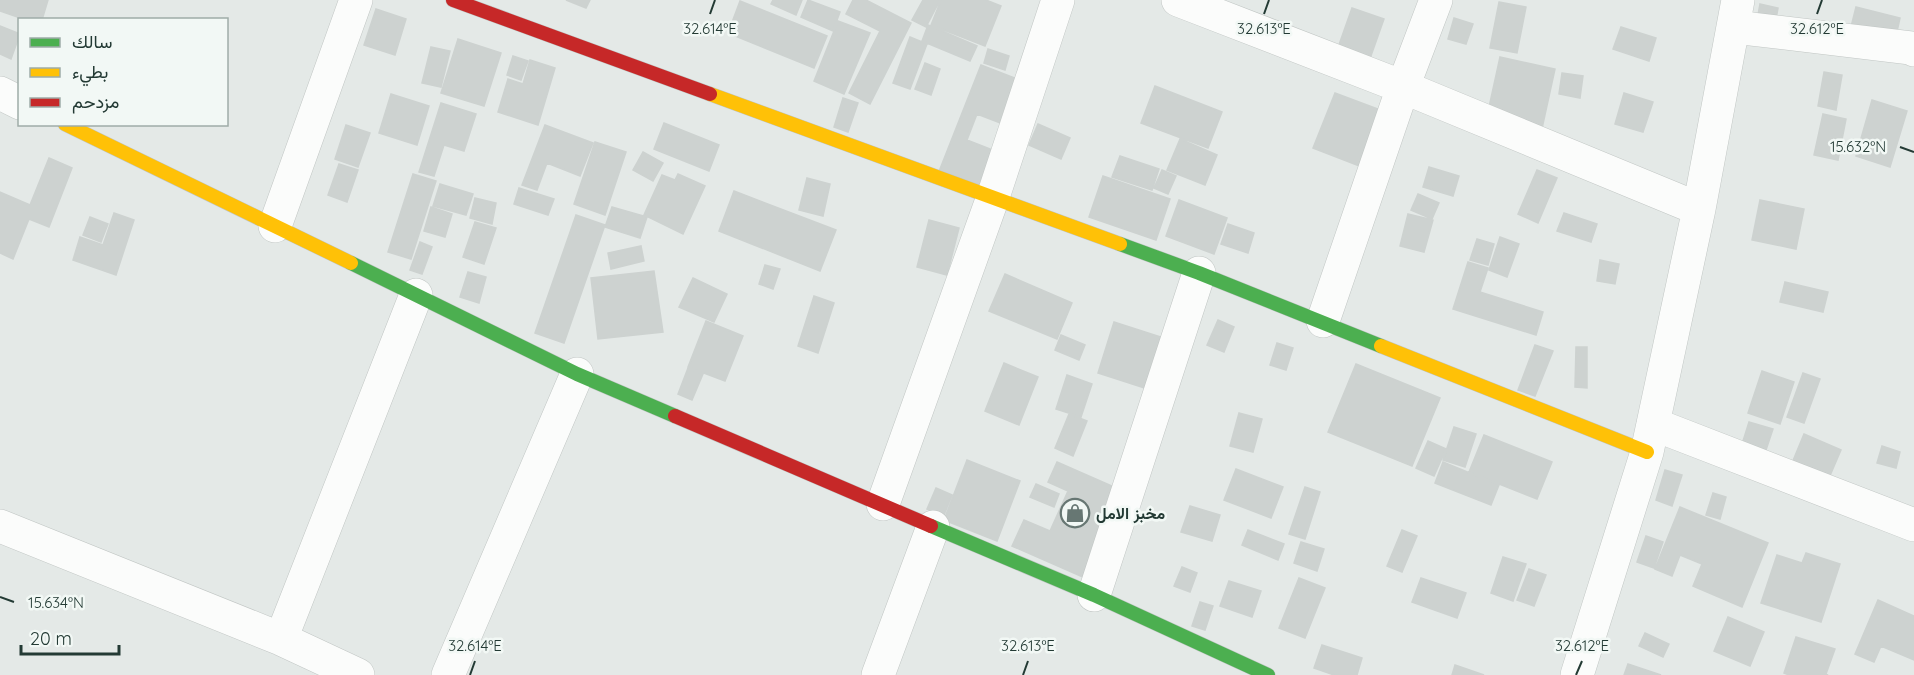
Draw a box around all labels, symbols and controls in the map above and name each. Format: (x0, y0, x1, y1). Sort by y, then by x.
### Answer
legend (18, 18, 228, 126)
text: 32.614°E (683, 19, 737, 38)
text: 32.613°E (1237, 19, 1291, 38)
text: 32.612°E (1790, 19, 1844, 38)
text: سالك (72, 30, 112, 53)
text: بطيء (72, 60, 108, 87)
text: مزدحم (72, 90, 119, 114)
text: 15.632°N (1830, 137, 1886, 156)
shop icon: مخبز الامل (1059, 497, 1091, 529)
place label: مخبز الامل (1096, 503, 1165, 524)
text: 15.634°N (28, 593, 84, 612)
scale bar (21, 618, 118, 656)
text: 20 m (30, 627, 72, 650)
text: 32.614°E (448, 636, 502, 655)
text: 32.613°E (1001, 636, 1055, 655)
text: 32.612°E (1555, 636, 1609, 655)

